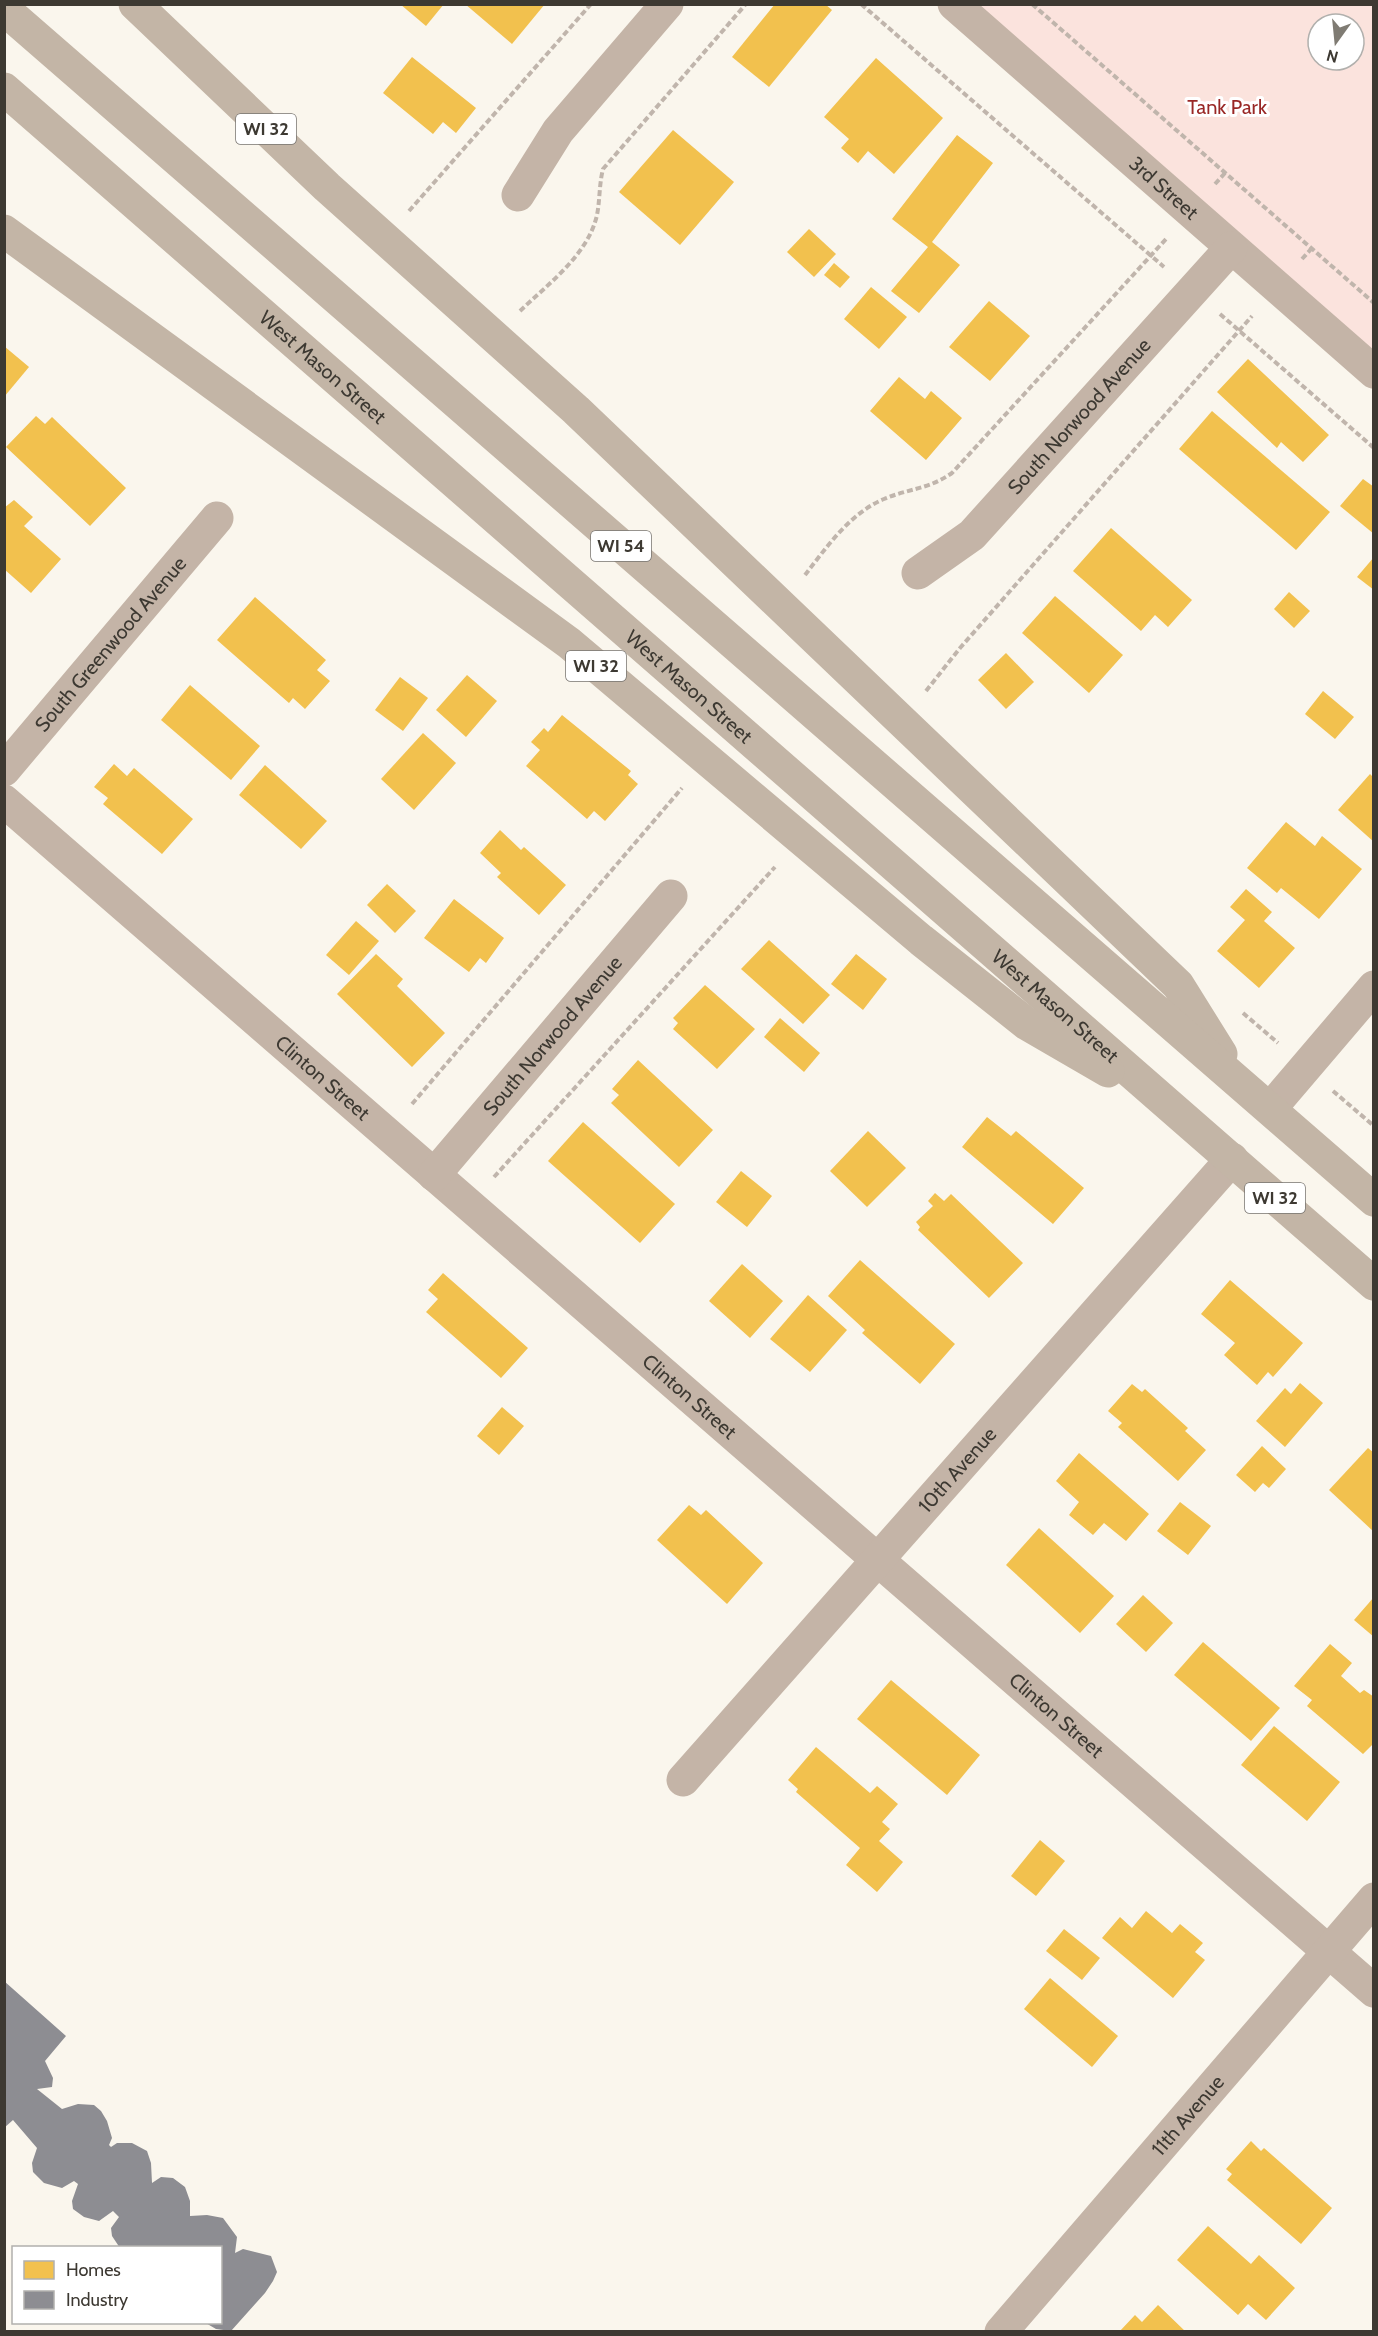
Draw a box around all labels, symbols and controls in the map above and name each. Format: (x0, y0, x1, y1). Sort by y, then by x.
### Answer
north arrow (1306, 12, 1366, 72)
text: N (1324, 45, 1340, 67)
park label: Tank Park (1187, 95, 1267, 119)
road number: WI 32 (236, 114, 296, 144)
street label: 3rd Street (1124, 151, 1204, 225)
street label: West Mason Street (255, 305, 391, 429)
street label: South Norwood Avenue (1003, 333, 1156, 499)
road number: WI 54 (591, 531, 651, 561)
street label: South Greenwood Avenue (30, 552, 191, 736)
street label: West Mason Street (621, 625, 757, 748)
road number: WI 32 (566, 651, 626, 681)
street label: West Mason Street (987, 944, 1124, 1068)
street label: South Norwood Avenue (478, 951, 627, 1120)
street label: Clinton Street (271, 1030, 375, 1125)
road number: WI 32 (1245, 1183, 1305, 1213)
street label: Clinton Street (637, 1349, 742, 1444)
street label: 10th Avenue (913, 1422, 1001, 1518)
street label: Clinton Street (1004, 1668, 1109, 1763)
street label: 11th Avenue (1146, 2070, 1229, 2161)
legend (12, 2246, 222, 2324)
text: Homes (66, 2259, 121, 2281)
text: Industry (66, 2289, 128, 2311)

